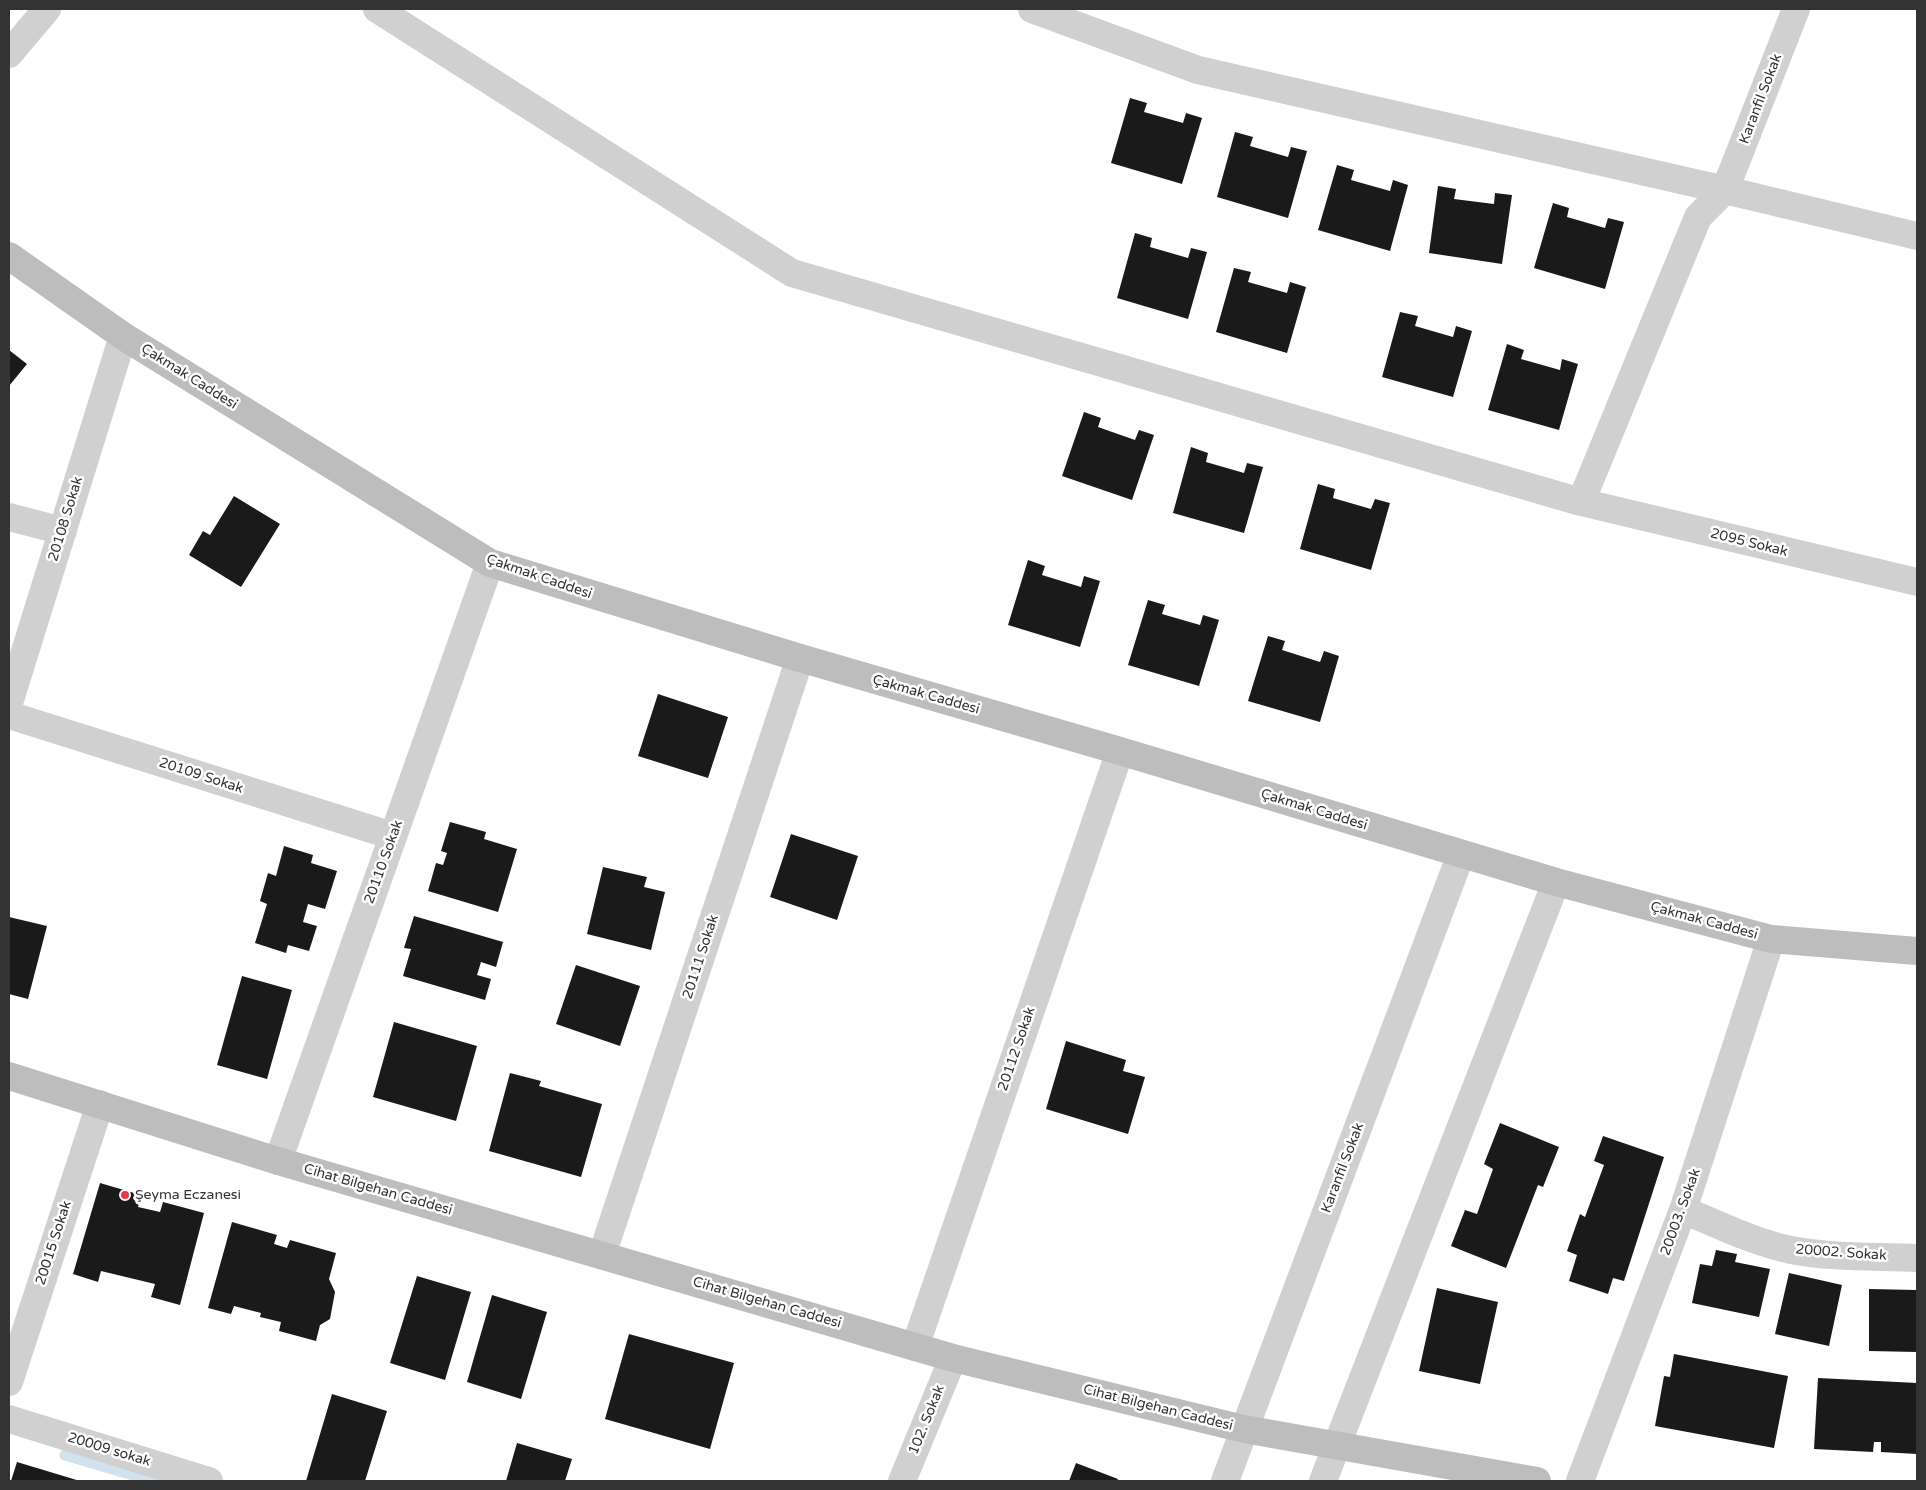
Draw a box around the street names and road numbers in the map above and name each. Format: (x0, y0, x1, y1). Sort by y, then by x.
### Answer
street label: Karanfil Sokak (1736, 52, 1786, 146)
street label: Çakmak Caddesi (138, 341, 240, 413)
street label: 20108 Sokak (45, 475, 87, 563)
street label: 2095 Sokak (1709, 525, 1789, 561)
street label: Çakmak Caddesi (484, 551, 594, 603)
street label: Çakmak Caddesi (871, 672, 981, 718)
street label: 20109 Sokak (157, 754, 245, 798)
street label: Çakmak Caddesi (1259, 786, 1369, 834)
street label: 20110 Sokak (361, 818, 407, 906)
street label: Çakmak Caddesi (1648, 899, 1760, 943)
street label: 20111 Sokak (679, 913, 723, 1001)
street label: 20112 Sokak (995, 1005, 1039, 1093)
street label: Karanfil Sokak (1318, 1121, 1368, 1215)
street label: Cihat Bilgehan Caddesi (302, 1161, 454, 1219)
street label: 20003. Sokak (1657, 1166, 1705, 1258)
street label: 20015 Sokak (32, 1199, 76, 1287)
street label: 20002. Sokak (1795, 1241, 1887, 1265)
street label: Cihat Bilgehan Caddesi (691, 1274, 843, 1332)
street label: Cihat Bilgehan Caddesi (1081, 1381, 1235, 1435)
street label: 102. Sokak (905, 1383, 949, 1457)
street label: 20009 sokak (66, 1429, 152, 1471)

